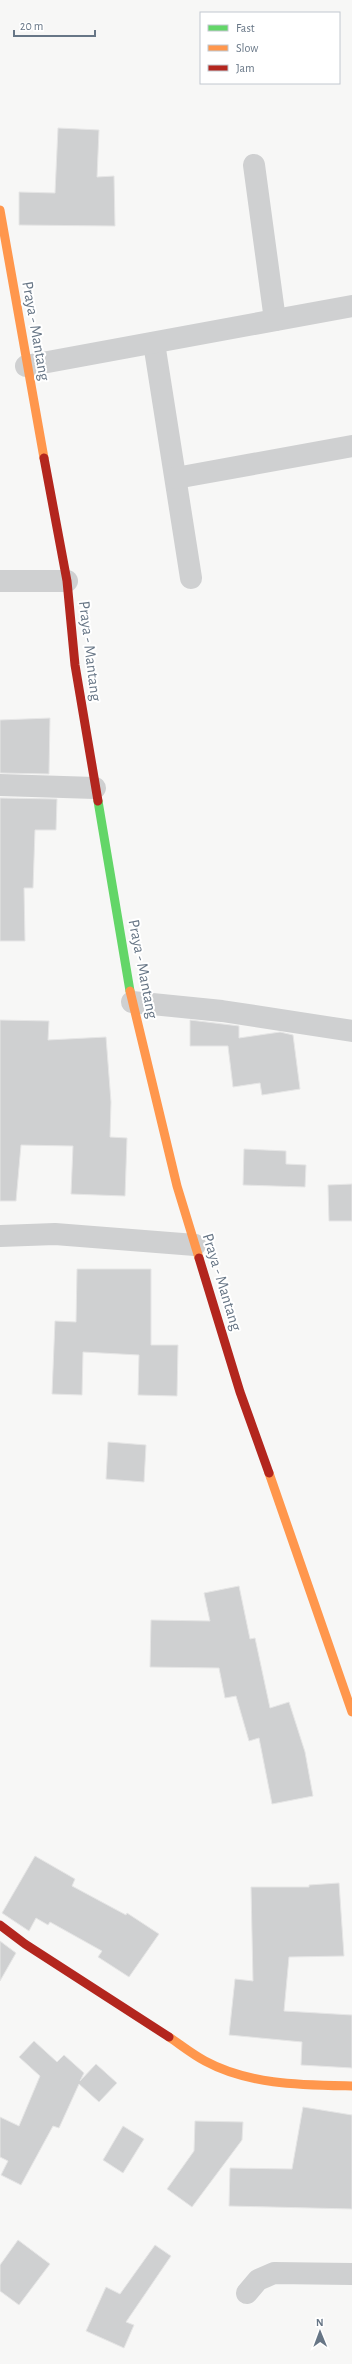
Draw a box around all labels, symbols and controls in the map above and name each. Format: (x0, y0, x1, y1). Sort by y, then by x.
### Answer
scale bar (14, 12, 95, 38)
legend (200, 12, 340, 84)
text: 20 m (20, 20, 43, 32)
text: Fast (236, 22, 255, 34)
text: Slow (236, 42, 258, 54)
text: Jam (236, 62, 255, 74)
street label: Praya - Mantang (18, 280, 53, 382)
street label: Praya - Mantang (75, 600, 104, 702)
street label: Praya - Mantang (125, 918, 161, 1020)
street label: Praya - Mantang (199, 1231, 244, 1333)
north arrow (300, 2312, 340, 2352)
text: N (316, 2317, 324, 2328)

